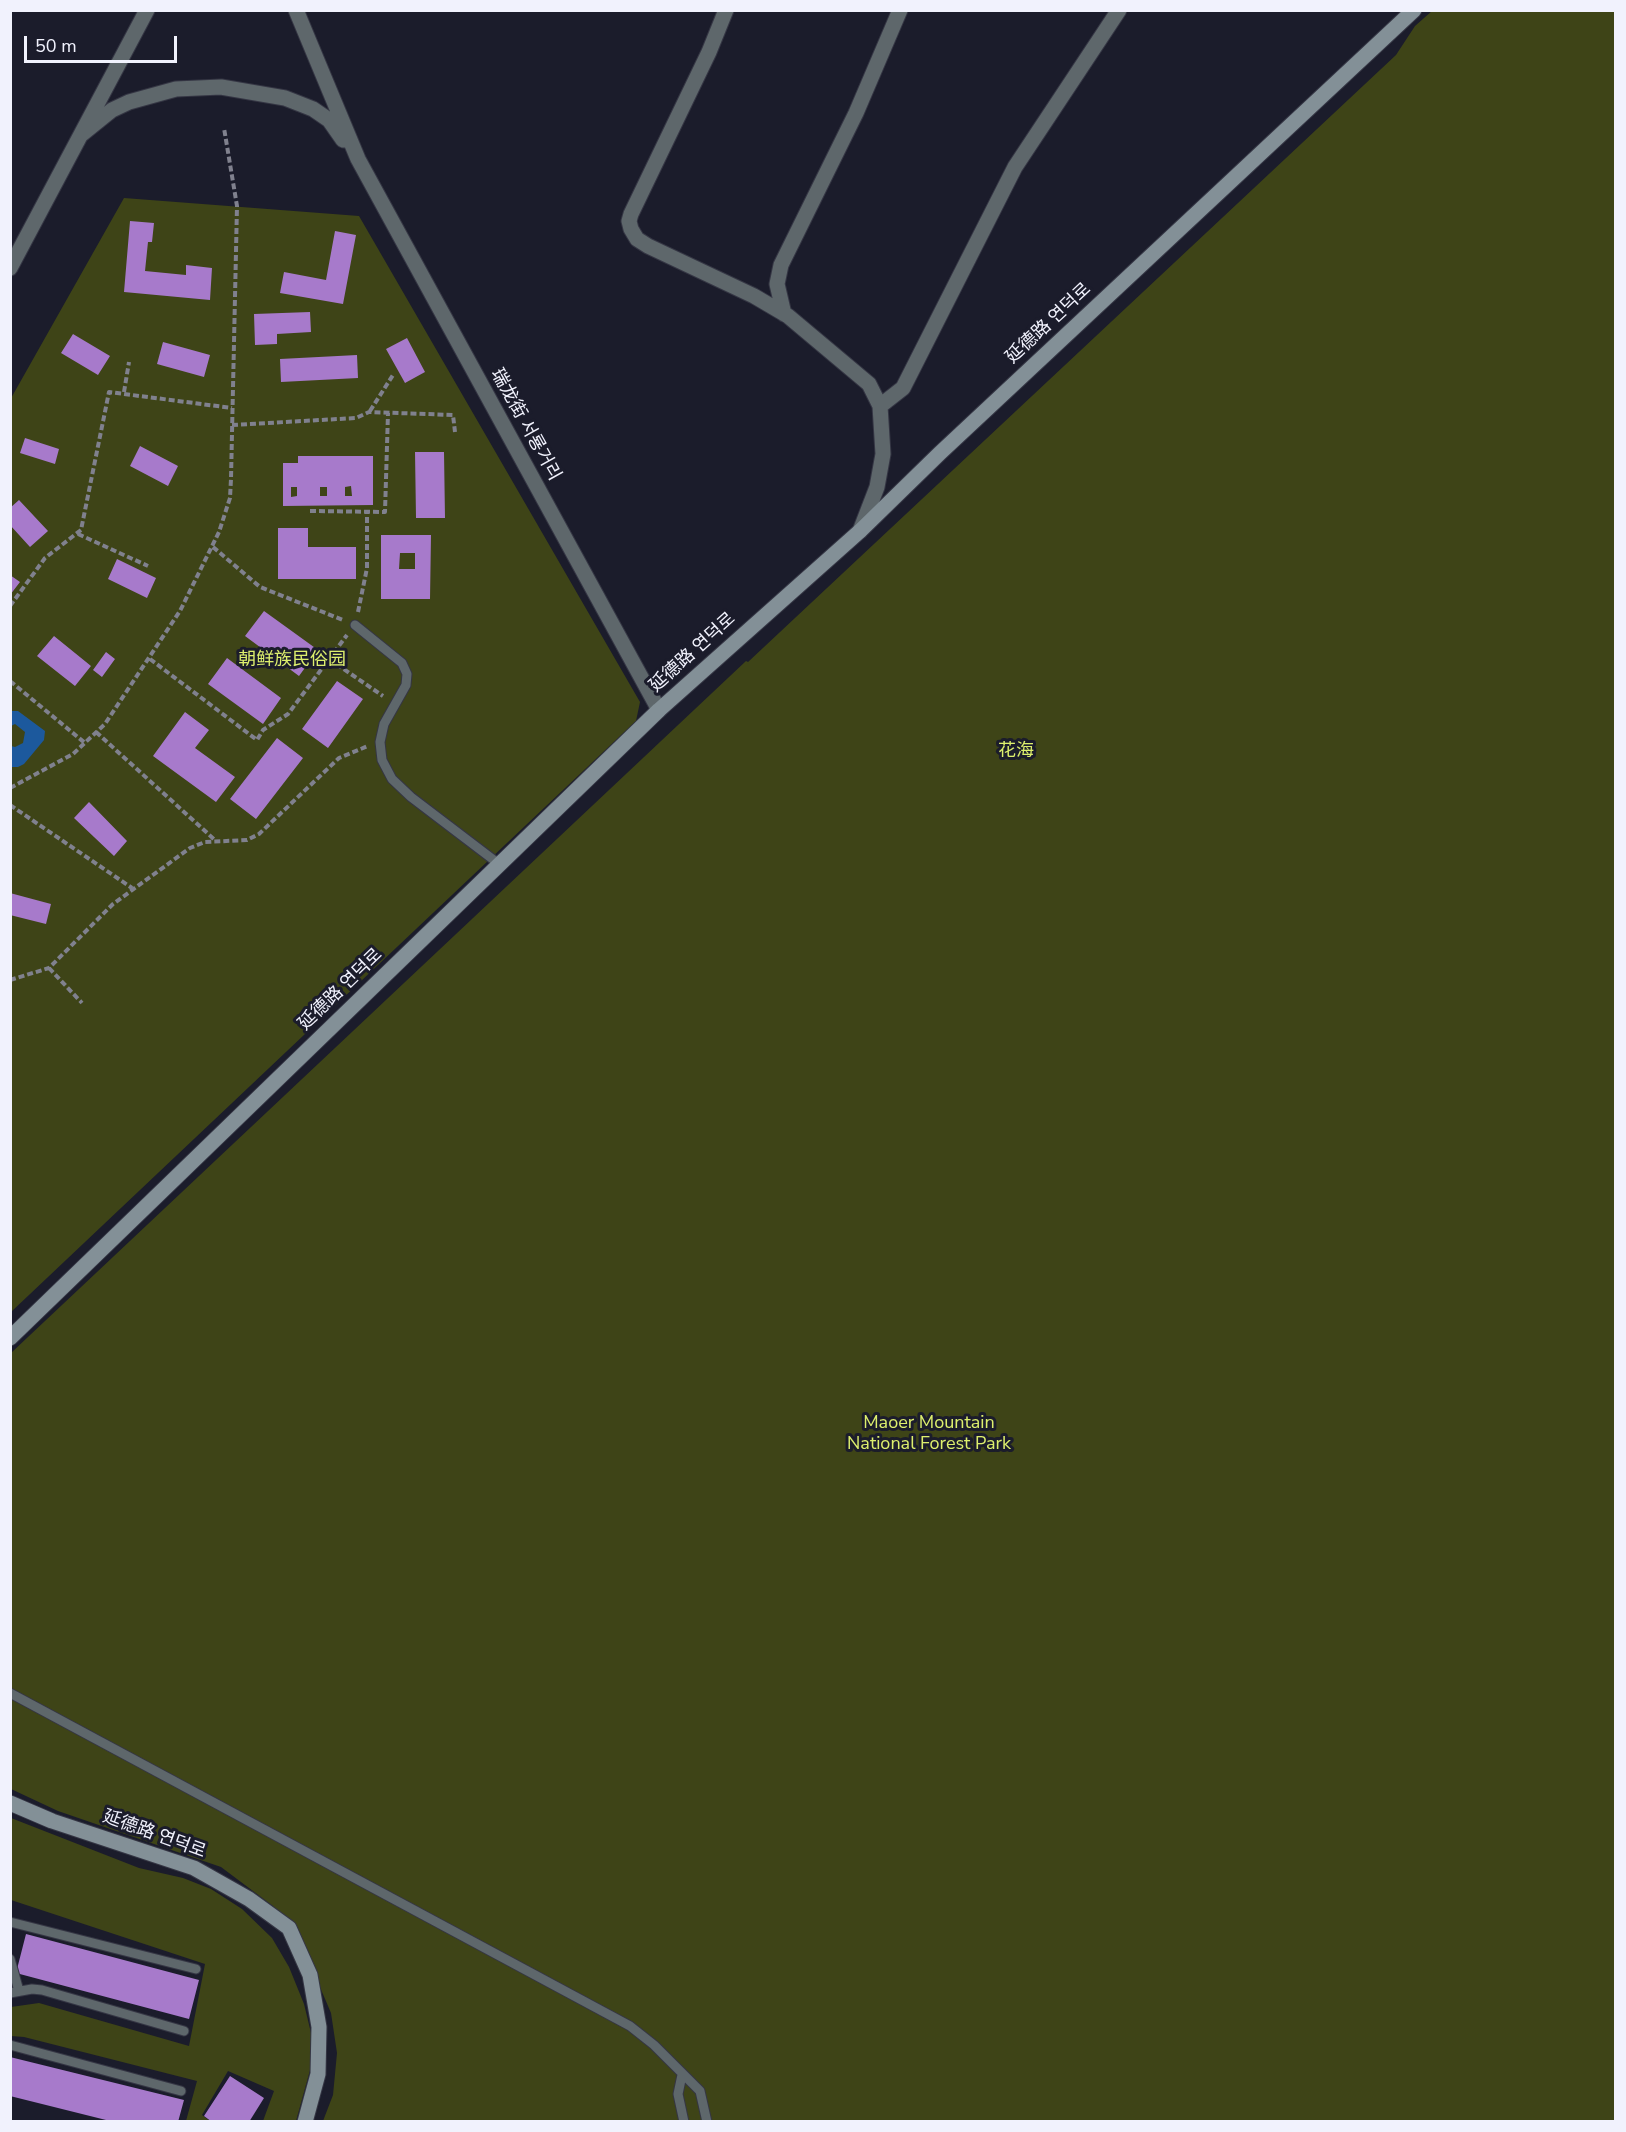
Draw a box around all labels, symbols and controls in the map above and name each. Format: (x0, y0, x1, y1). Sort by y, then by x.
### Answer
scale bar (27, 24, 180, 62)
text: 50 m (35, 34, 77, 58)
street label: 延德路 연덕로 (1002, 279, 1096, 369)
street label: 瑞龙街 서룡거리 (485, 365, 565, 485)
street label: 延德路 연덕로 (646, 609, 740, 697)
park label: 朝鲜族民俗园 (238, 650, 346, 672)
park label: 花海 (998, 741, 1034, 763)
street label: 延德路 연덕로 (295, 945, 387, 1035)
park label: Maoer Mountain National Forest Park (847, 1413, 1011, 1456)
street label: 延德路 연덕로 (99, 1806, 209, 1864)

